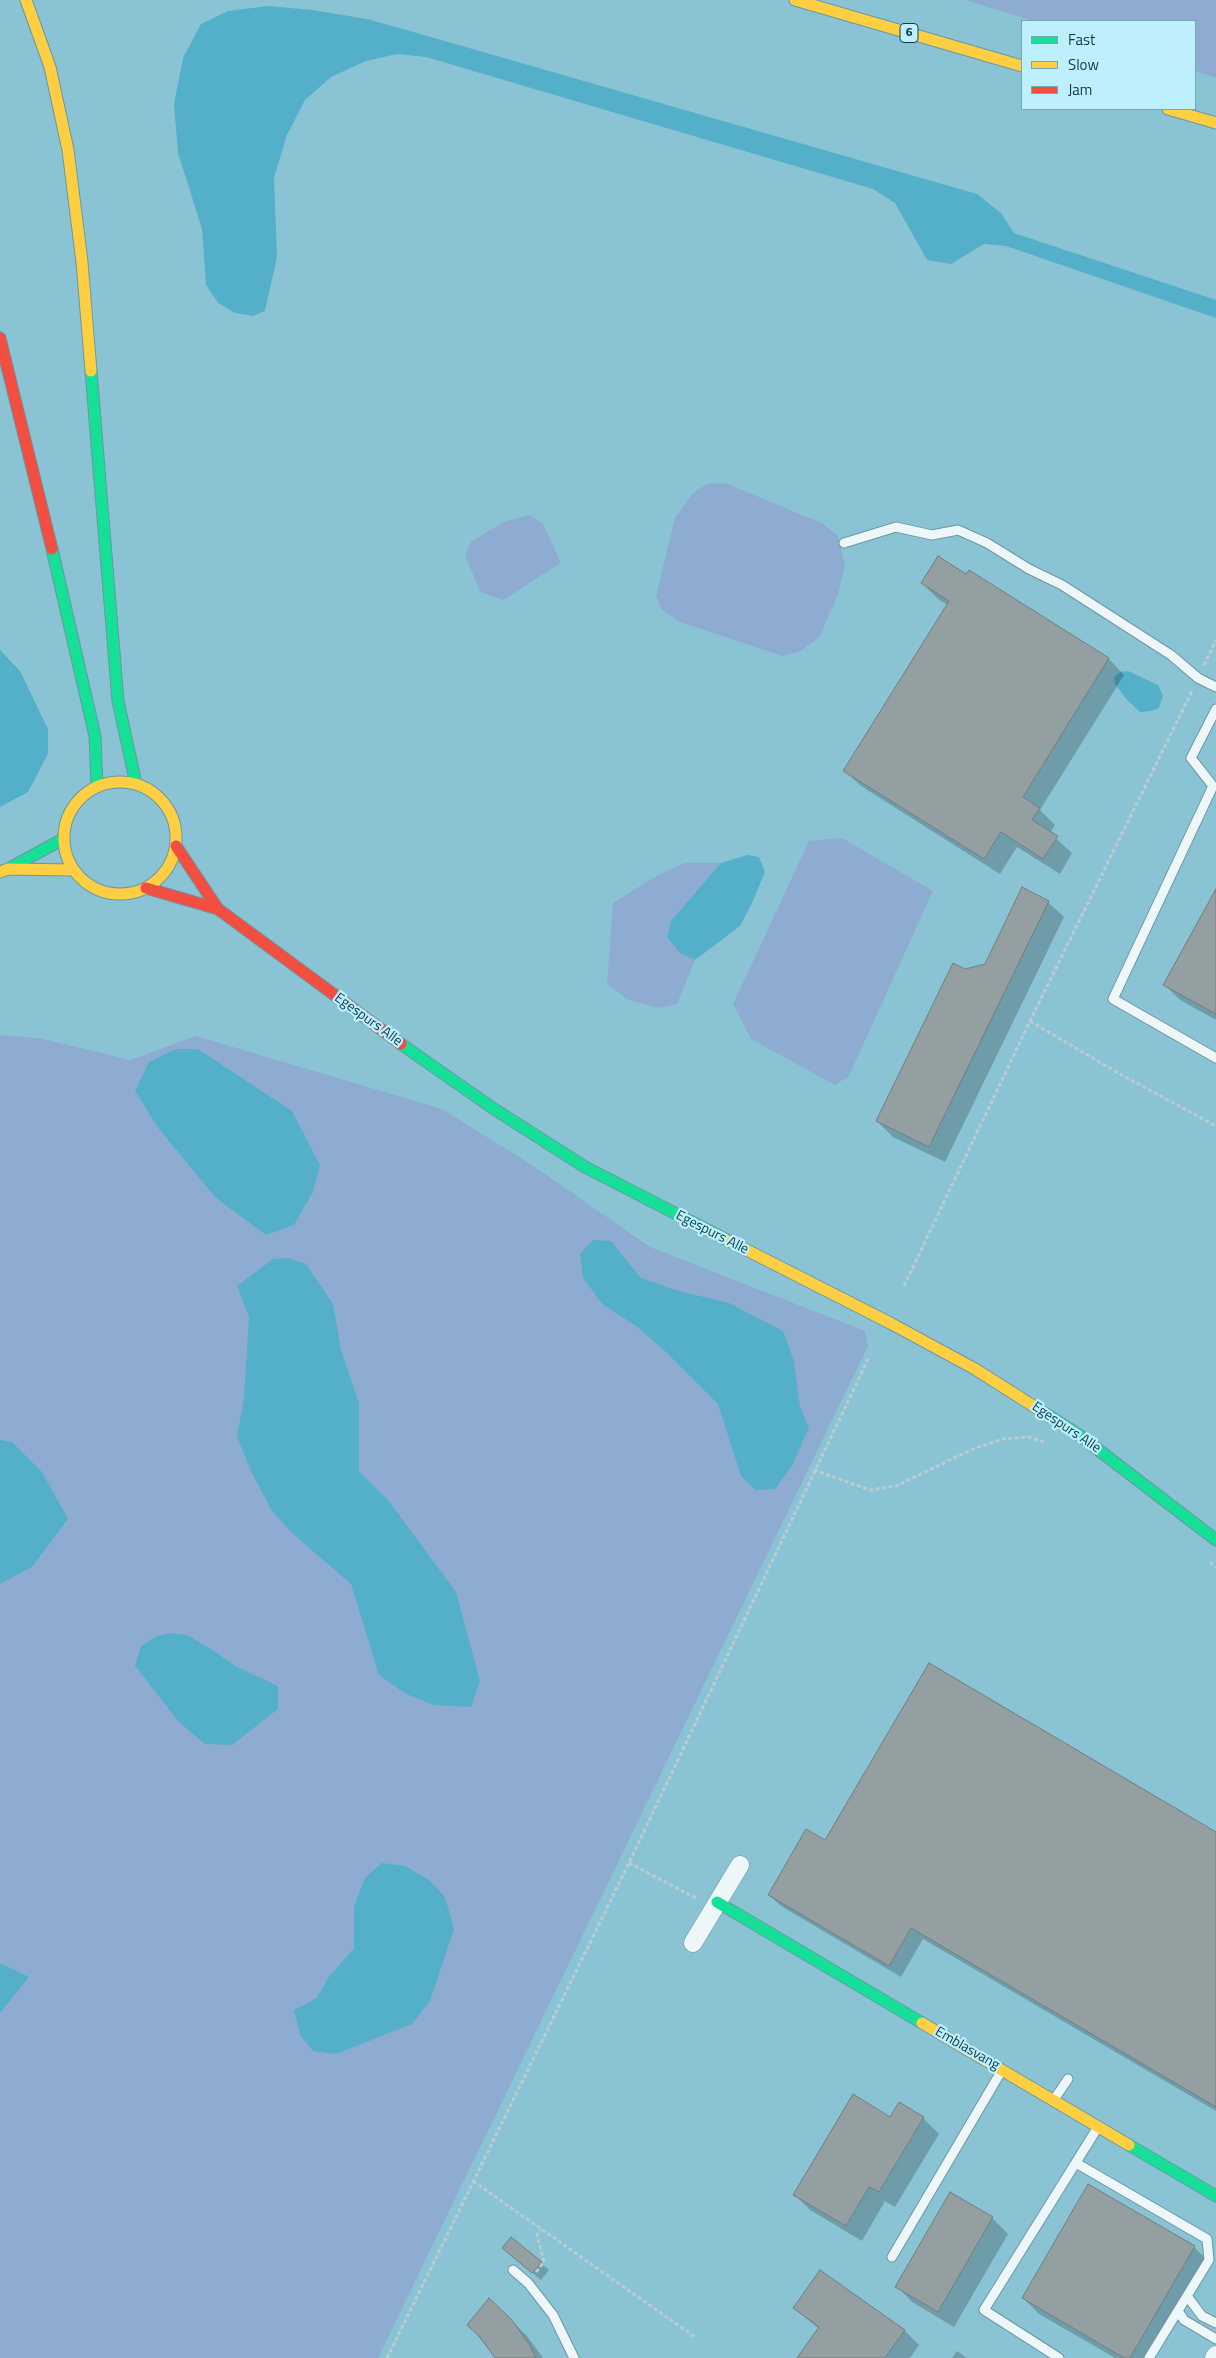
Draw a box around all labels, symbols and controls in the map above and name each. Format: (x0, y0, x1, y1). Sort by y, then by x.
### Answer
legend (1021, 20, 1196, 110)
road number: 6 (900, 23, 918, 42)
text: Fast (1068, 28, 1095, 51)
text: Slow (1068, 53, 1099, 76)
text: Jam (1068, 78, 1092, 101)
street label: Egespurs Alle (331, 990, 405, 1050)
street label: Egespurs Alle (673, 1207, 751, 1259)
street label: Egespurs Alle (1028, 1399, 1104, 1457)
street label: Emblasvang (932, 2024, 1002, 2074)

